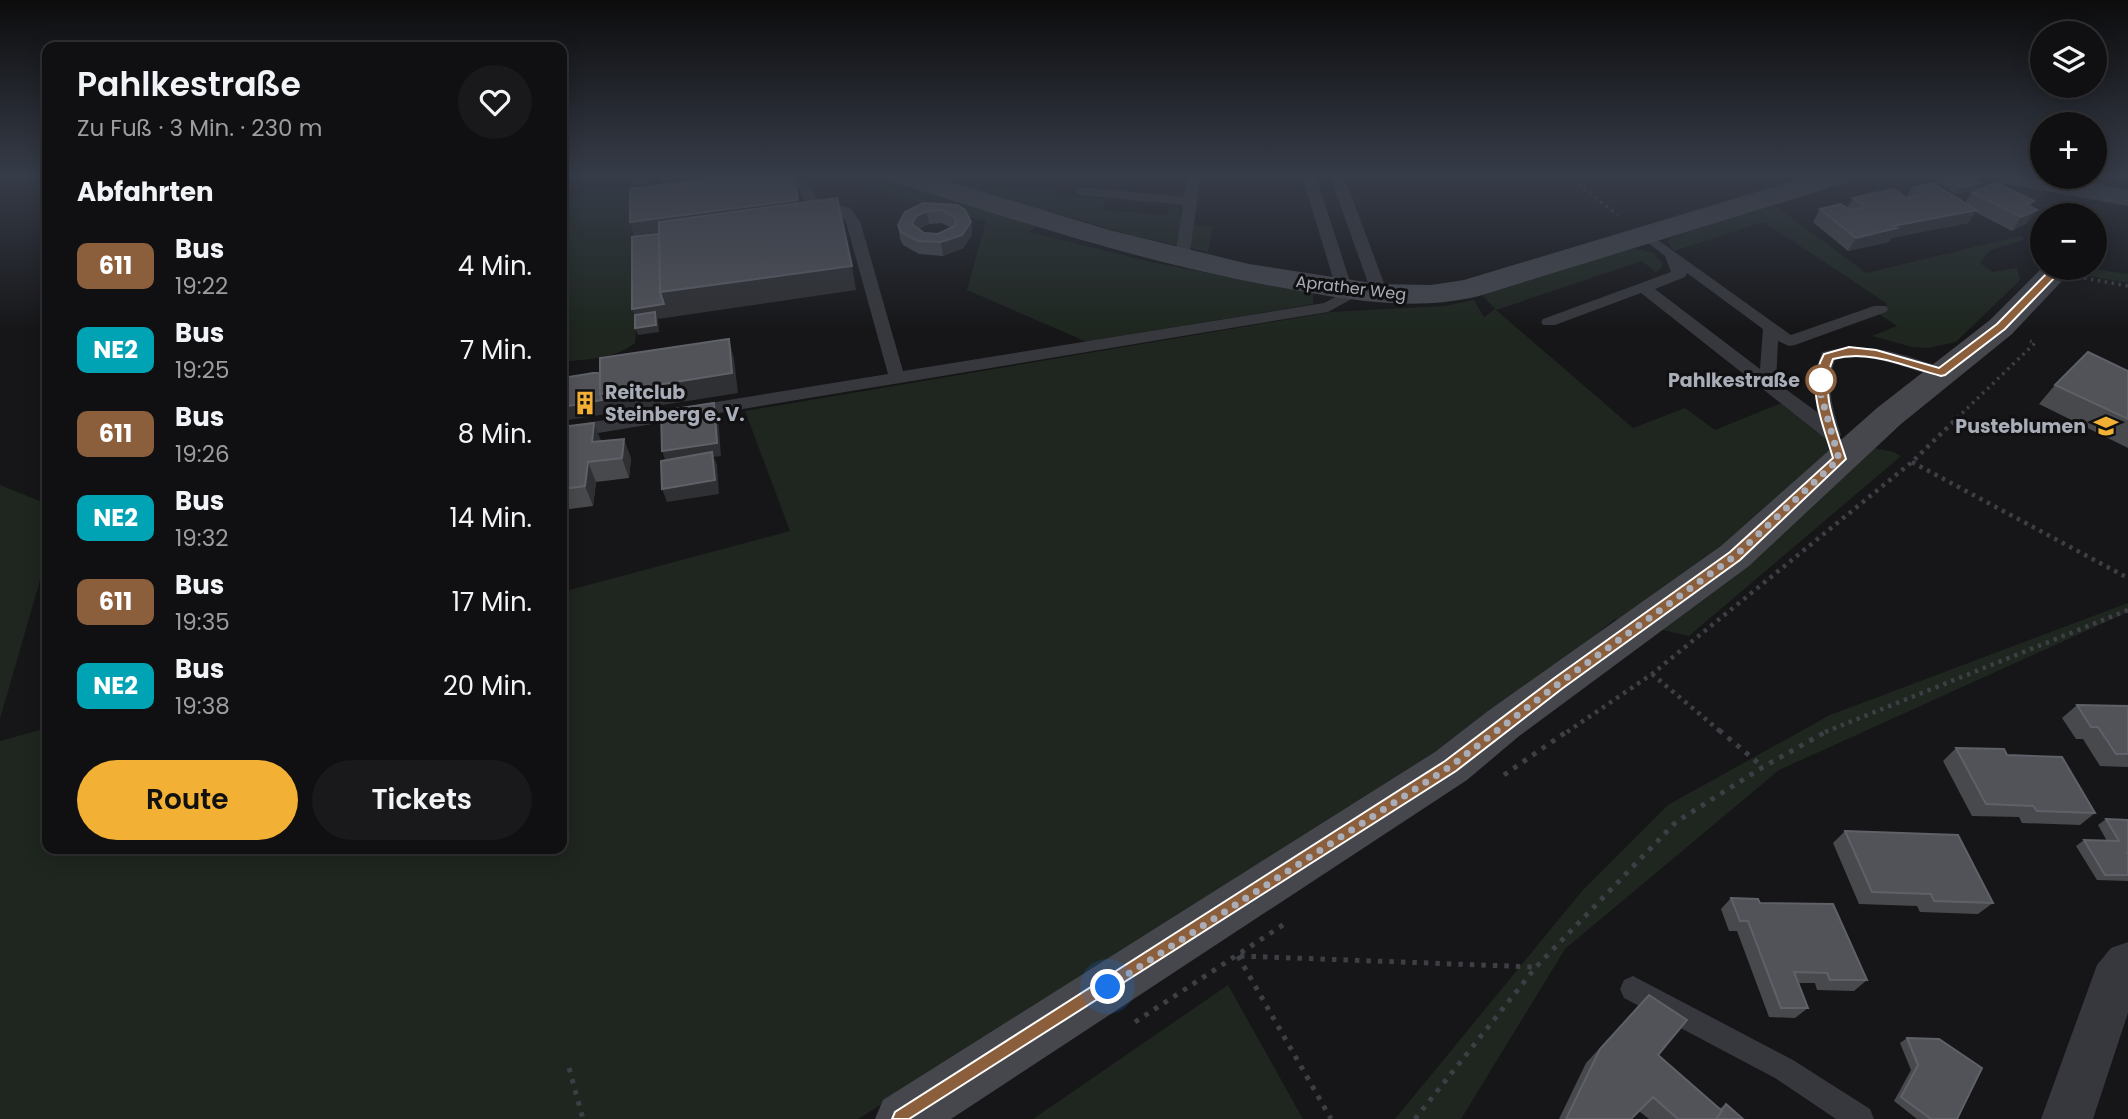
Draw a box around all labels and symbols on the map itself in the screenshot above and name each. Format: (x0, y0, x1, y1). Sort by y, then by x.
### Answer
street label: Aprather Weg (1295, 270, 1407, 306)
marker: Pahlkestraße (1806, 365, 1836, 395)
place label: Pahlkestraße (1668, 367, 1800, 394)
place label: Reitclub Steinberg e. V. (605, 379, 745, 428)
building icon: Reitclub Steinberg e. V. (571, 389, 599, 417)
school or university icon: Pusteblumen (2092, 412, 2120, 440)
place label: Pusteblumen (1955, 413, 2086, 440)
your location (1090, 969, 1125, 1004)

